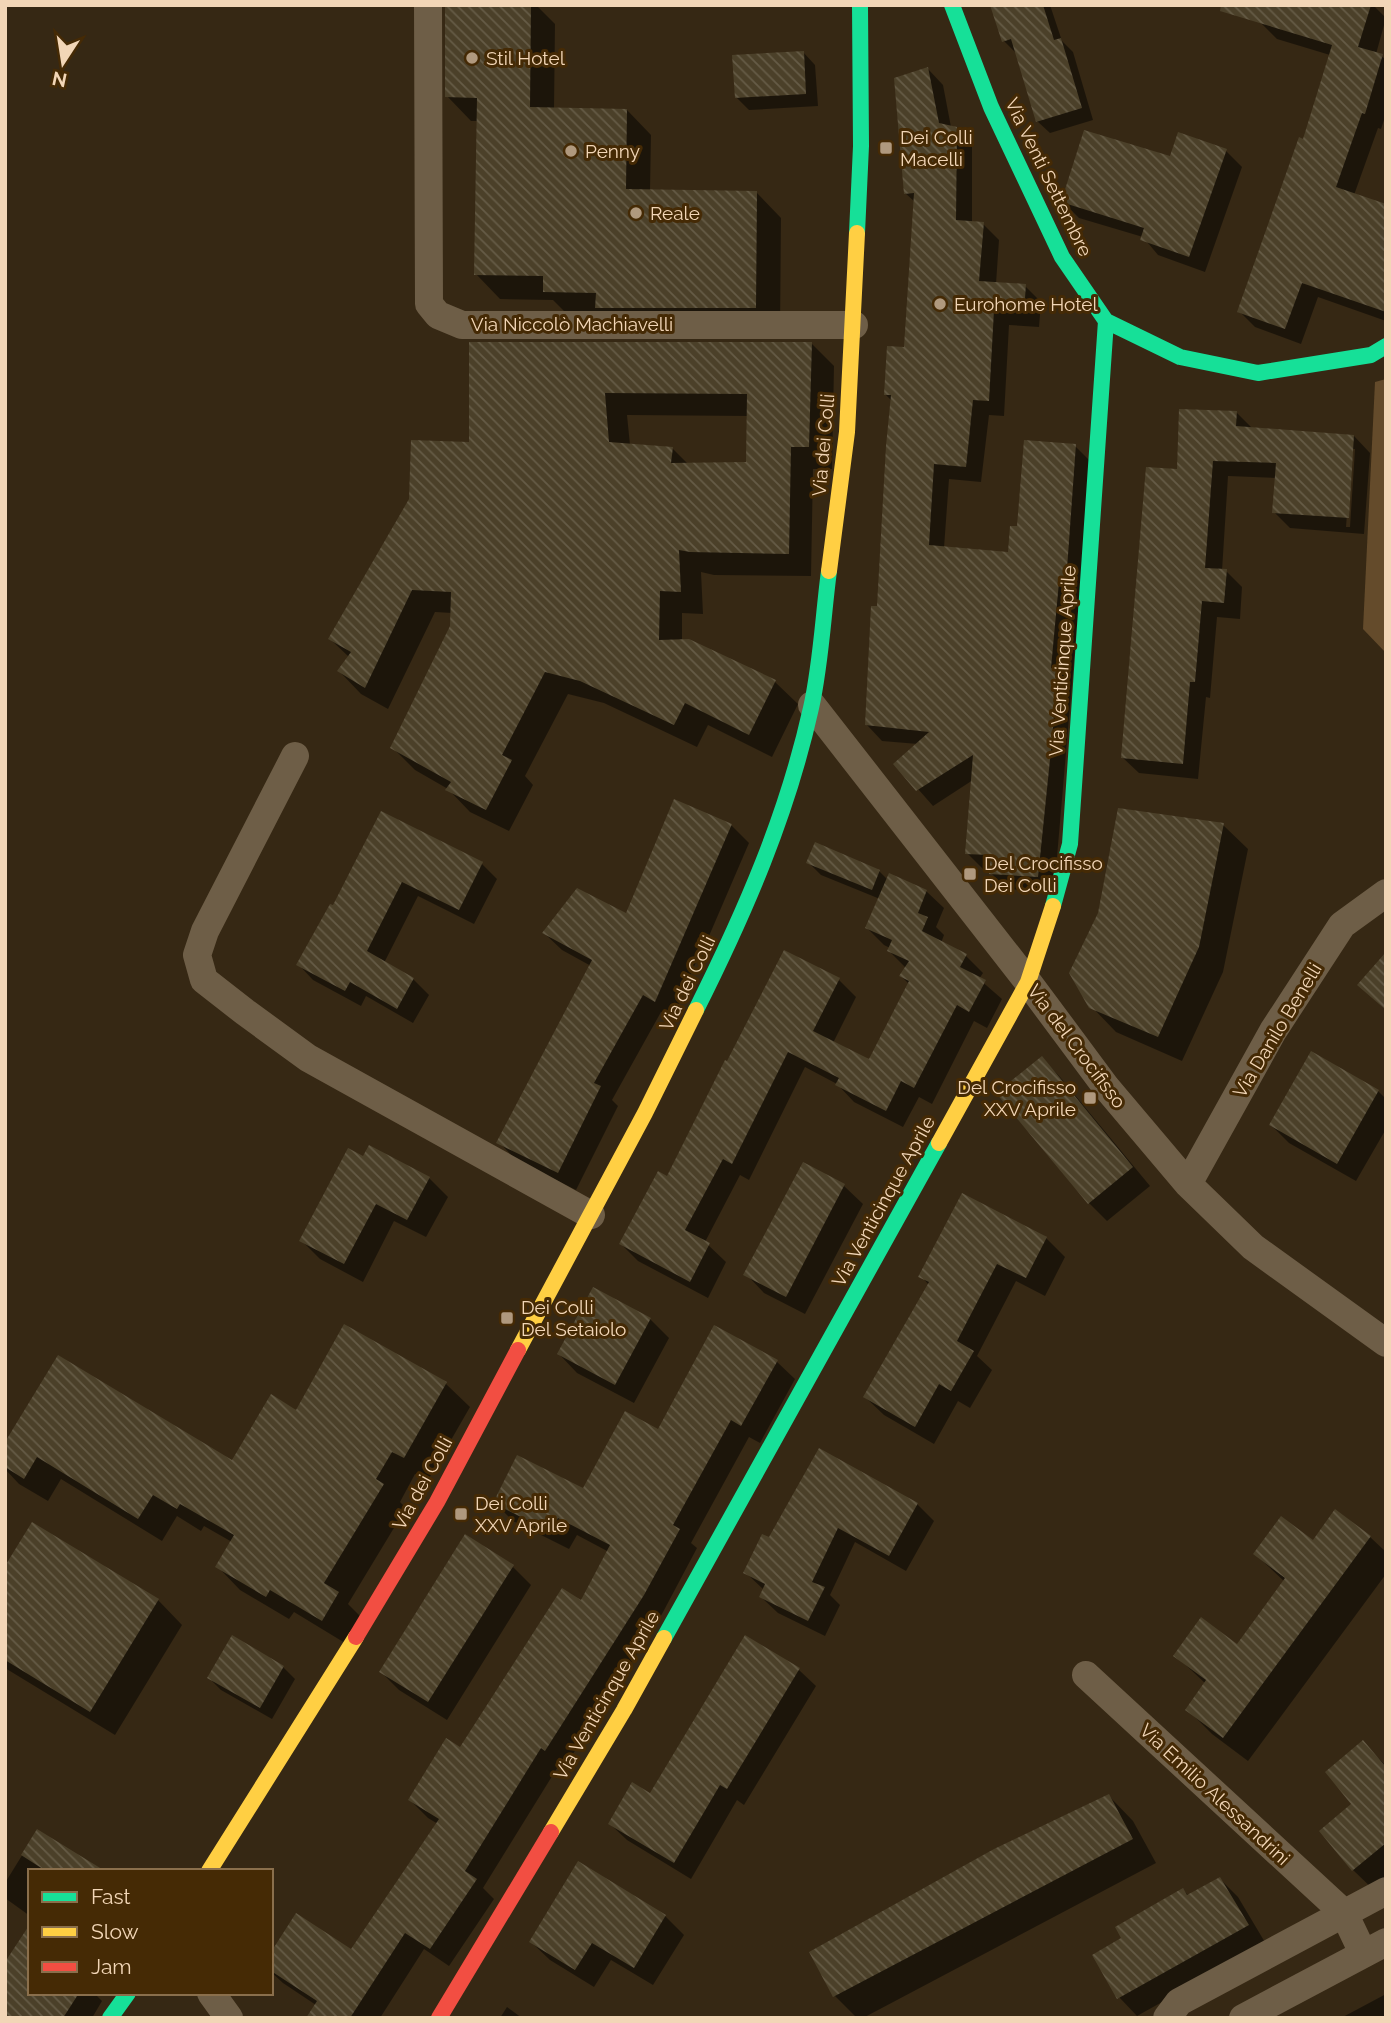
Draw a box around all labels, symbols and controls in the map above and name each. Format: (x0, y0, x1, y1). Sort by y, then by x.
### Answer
north arrow (28, 28, 98, 98)
place label: Stil Hotel (486, 47, 566, 69)
marker: Stil Hotel (464, 50, 480, 66)
text: N (50, 67, 69, 92)
street label: Via Venti Settembre (1001, 94, 1097, 260)
place label: Dei Colli Macelli (900, 126, 973, 170)
place label: Penny (585, 140, 640, 162)
marker: Dei Colli Macelli (878, 140, 894, 156)
marker: Penny (563, 143, 579, 159)
place label: Reale (650, 202, 700, 224)
marker: Reale (628, 205, 644, 221)
place label: Eurohome Hotel (954, 293, 1099, 315)
marker: Eurohome Hotel (932, 296, 948, 312)
street label: Via Niccolò Machiavelli (471, 313, 673, 335)
street label: Via dei Colli (808, 393, 838, 497)
street label: Via Venticinque Aprile (1044, 565, 1080, 757)
place label: Del Crocifisso Dei Colli (984, 852, 1103, 896)
marker: Del Crocifisso Dei Colli (962, 866, 978, 882)
street label: Via dei Colli (655, 932, 719, 1034)
street label: Via Danilo Benelli (1228, 959, 1326, 1101)
street label: Via del Crocifisso (1023, 980, 1131, 1112)
place label: Del Crocifisso XXV Aprile (957, 1076, 1076, 1120)
marker: Del Crocifisso XXV Aprile (1082, 1090, 1098, 1106)
street label: Via Venticinque Aprile (827, 1112, 939, 1290)
place label: Dei Colli Del Setaiolo (521, 1296, 626, 1340)
marker: Dei Colli Del Setaiolo (499, 1310, 515, 1326)
street label: Via dei Colli (387, 1433, 457, 1533)
place label: Dei Colli XXV Aprile (475, 1492, 567, 1536)
marker: Dei Colli XXV Aprile (453, 1506, 469, 1522)
street label: Via Venticinque Aprile (549, 1607, 663, 1783)
street label: Via Emilio Alessandrini (1135, 1719, 1295, 1869)
legend (28, 1869, 273, 1995)
text: Fast (91, 1884, 131, 1909)
text: Slow (91, 1919, 139, 1944)
text: Jam (91, 1954, 132, 1979)

